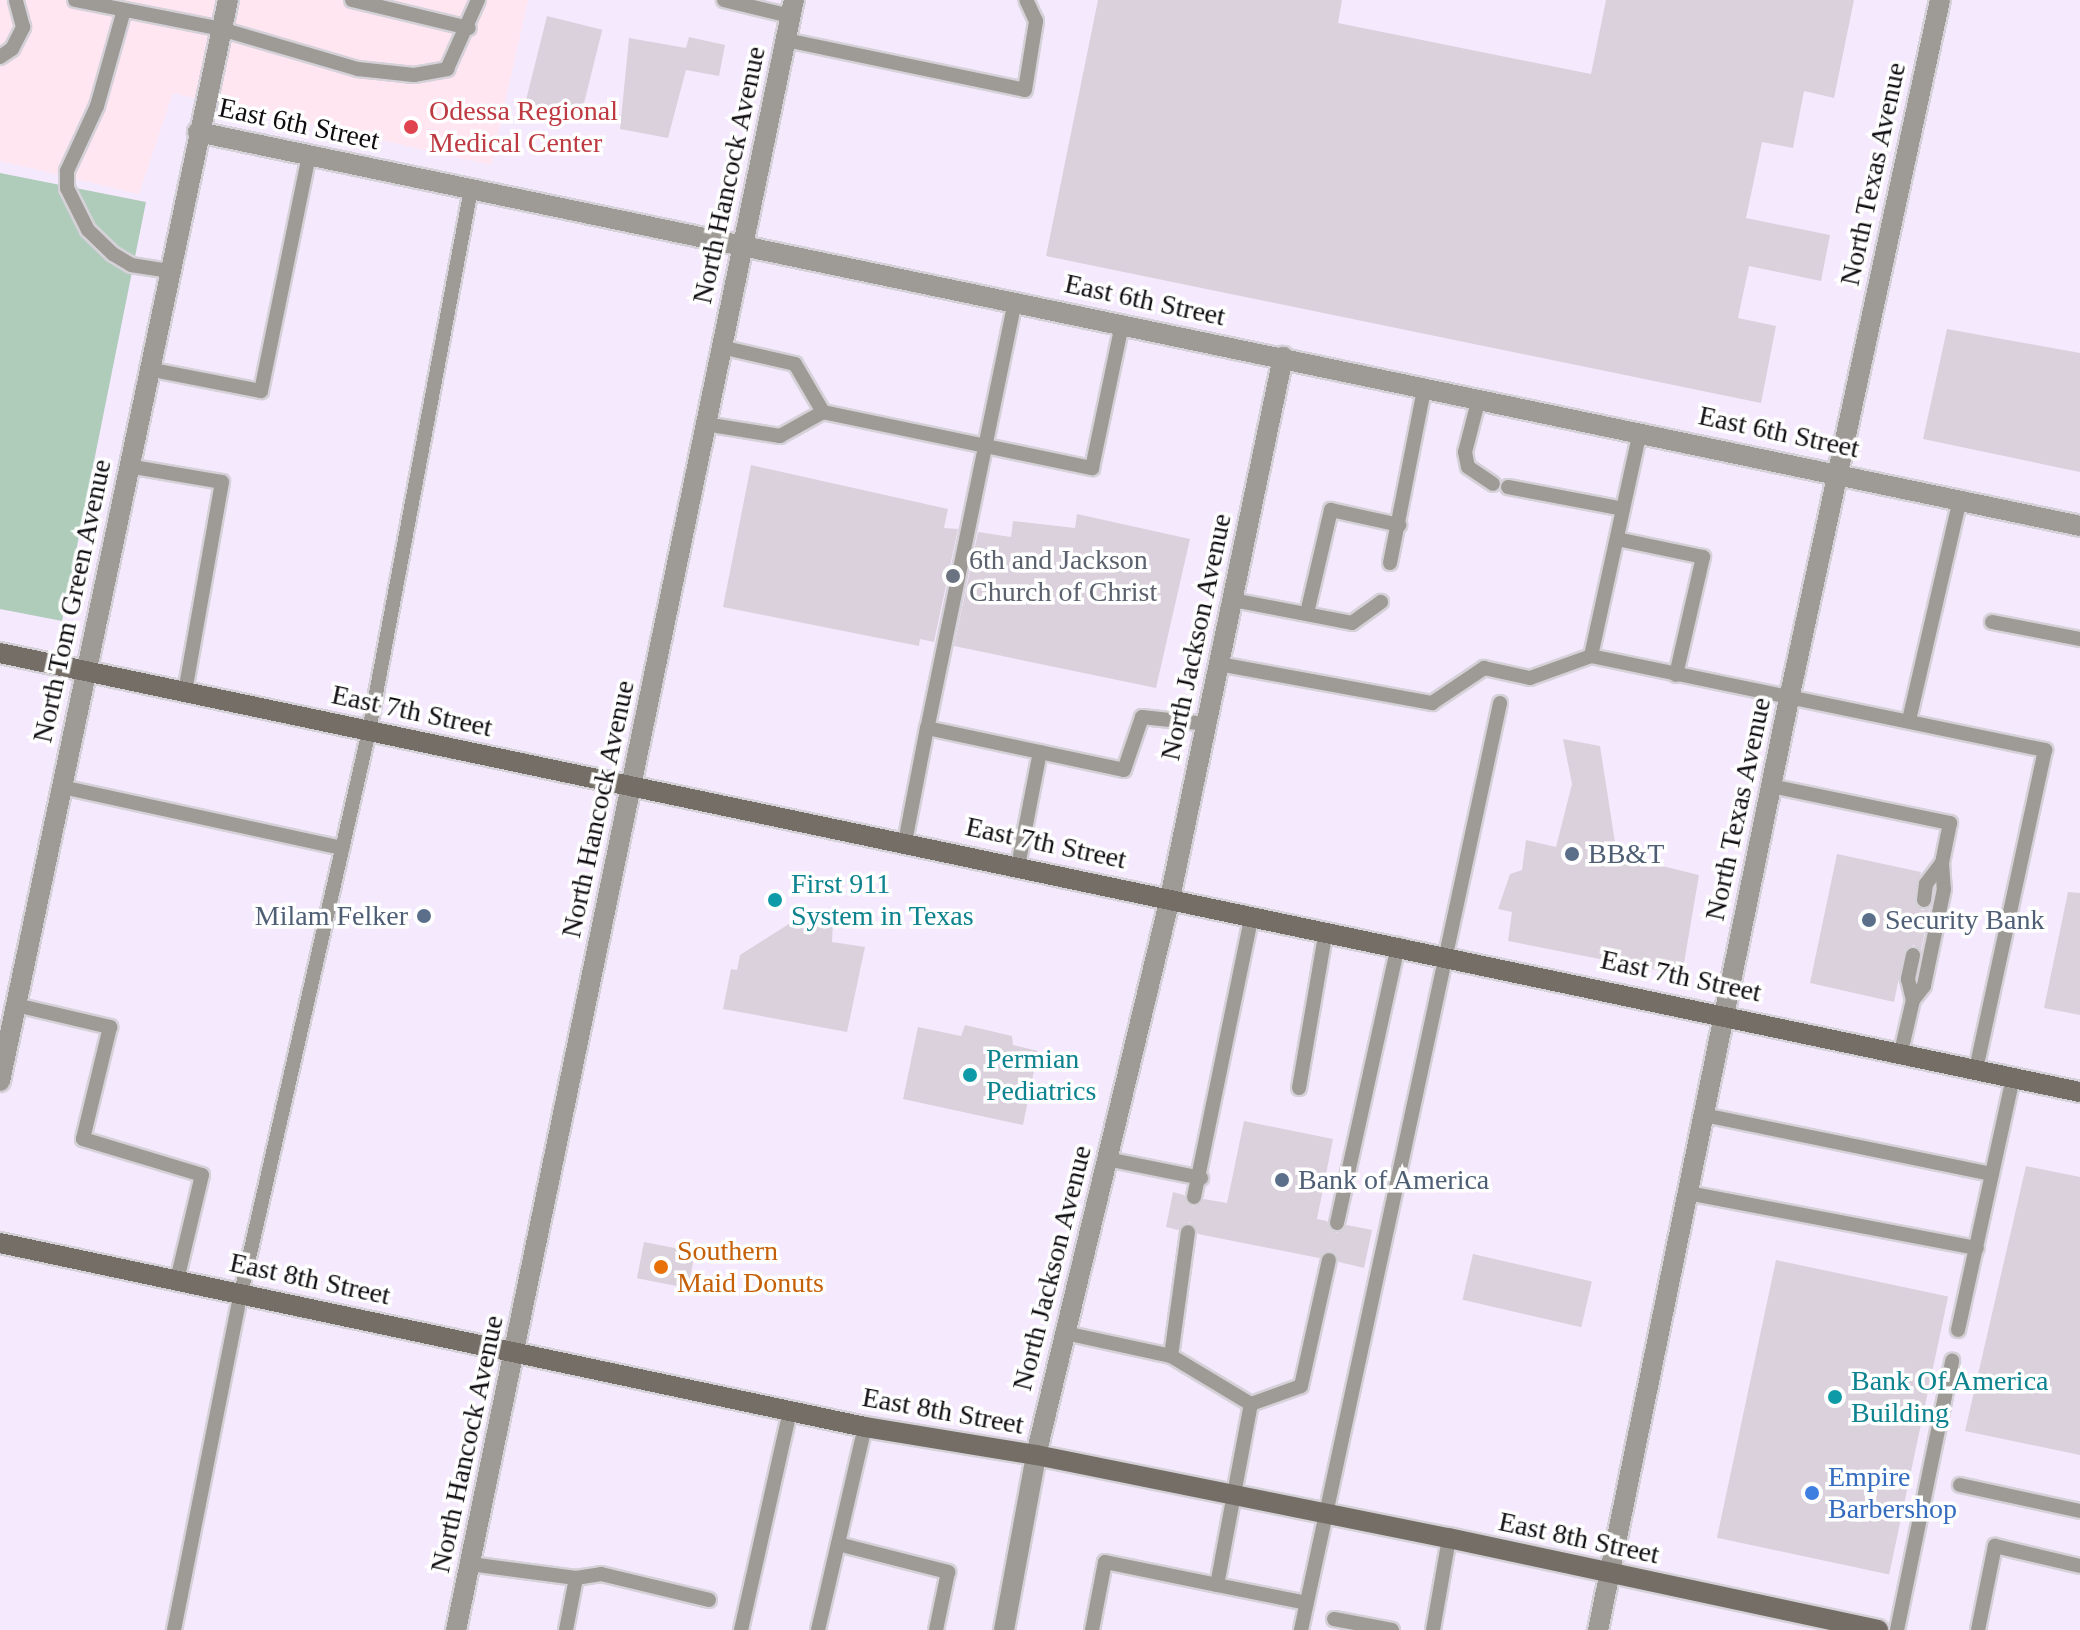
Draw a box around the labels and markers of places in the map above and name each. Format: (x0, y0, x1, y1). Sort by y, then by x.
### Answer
place label: Odessa Regional Medical Center (429, 94, 618, 160)
marker: Odessa Regional Medical Center (400, 116, 422, 138)
place label: 6th and Jackson Church of Christ (969, 543, 1157, 609)
marker: 6th and Jackson Church of Christ (944, 567, 962, 585)
place label: BB&T (1588, 837, 1664, 871)
marker: BB&T (1563, 845, 1581, 863)
place label: First 911 System in Texas (791, 867, 974, 933)
marker: First 911 System in Texas (766, 891, 784, 909)
place label: Milam Felker (255, 899, 408, 933)
place label: Security Bank (1885, 903, 2044, 937)
marker: Milam Felker (415, 907, 433, 925)
marker: Security Bank (1860, 911, 1878, 929)
place label: Permian Pediatrics (986, 1042, 1096, 1108)
marker: Permian Pediatrics (961, 1066, 979, 1084)
place label: Bank of America (1298, 1163, 1491, 1197)
marker: Bank of America (1273, 1171, 1291, 1189)
place label: Southern Maid Donuts (677, 1234, 824, 1300)
marker: Southern Maid Donuts (652, 1258, 670, 1276)
place label: Bank Of America Building (1851, 1364, 2050, 1430)
marker: Bank Of America Building (1826, 1388, 1844, 1406)
place label: Empire Barbershop (1828, 1460, 1957, 1526)
marker: Empire Barbershop (1803, 1484, 1821, 1502)

